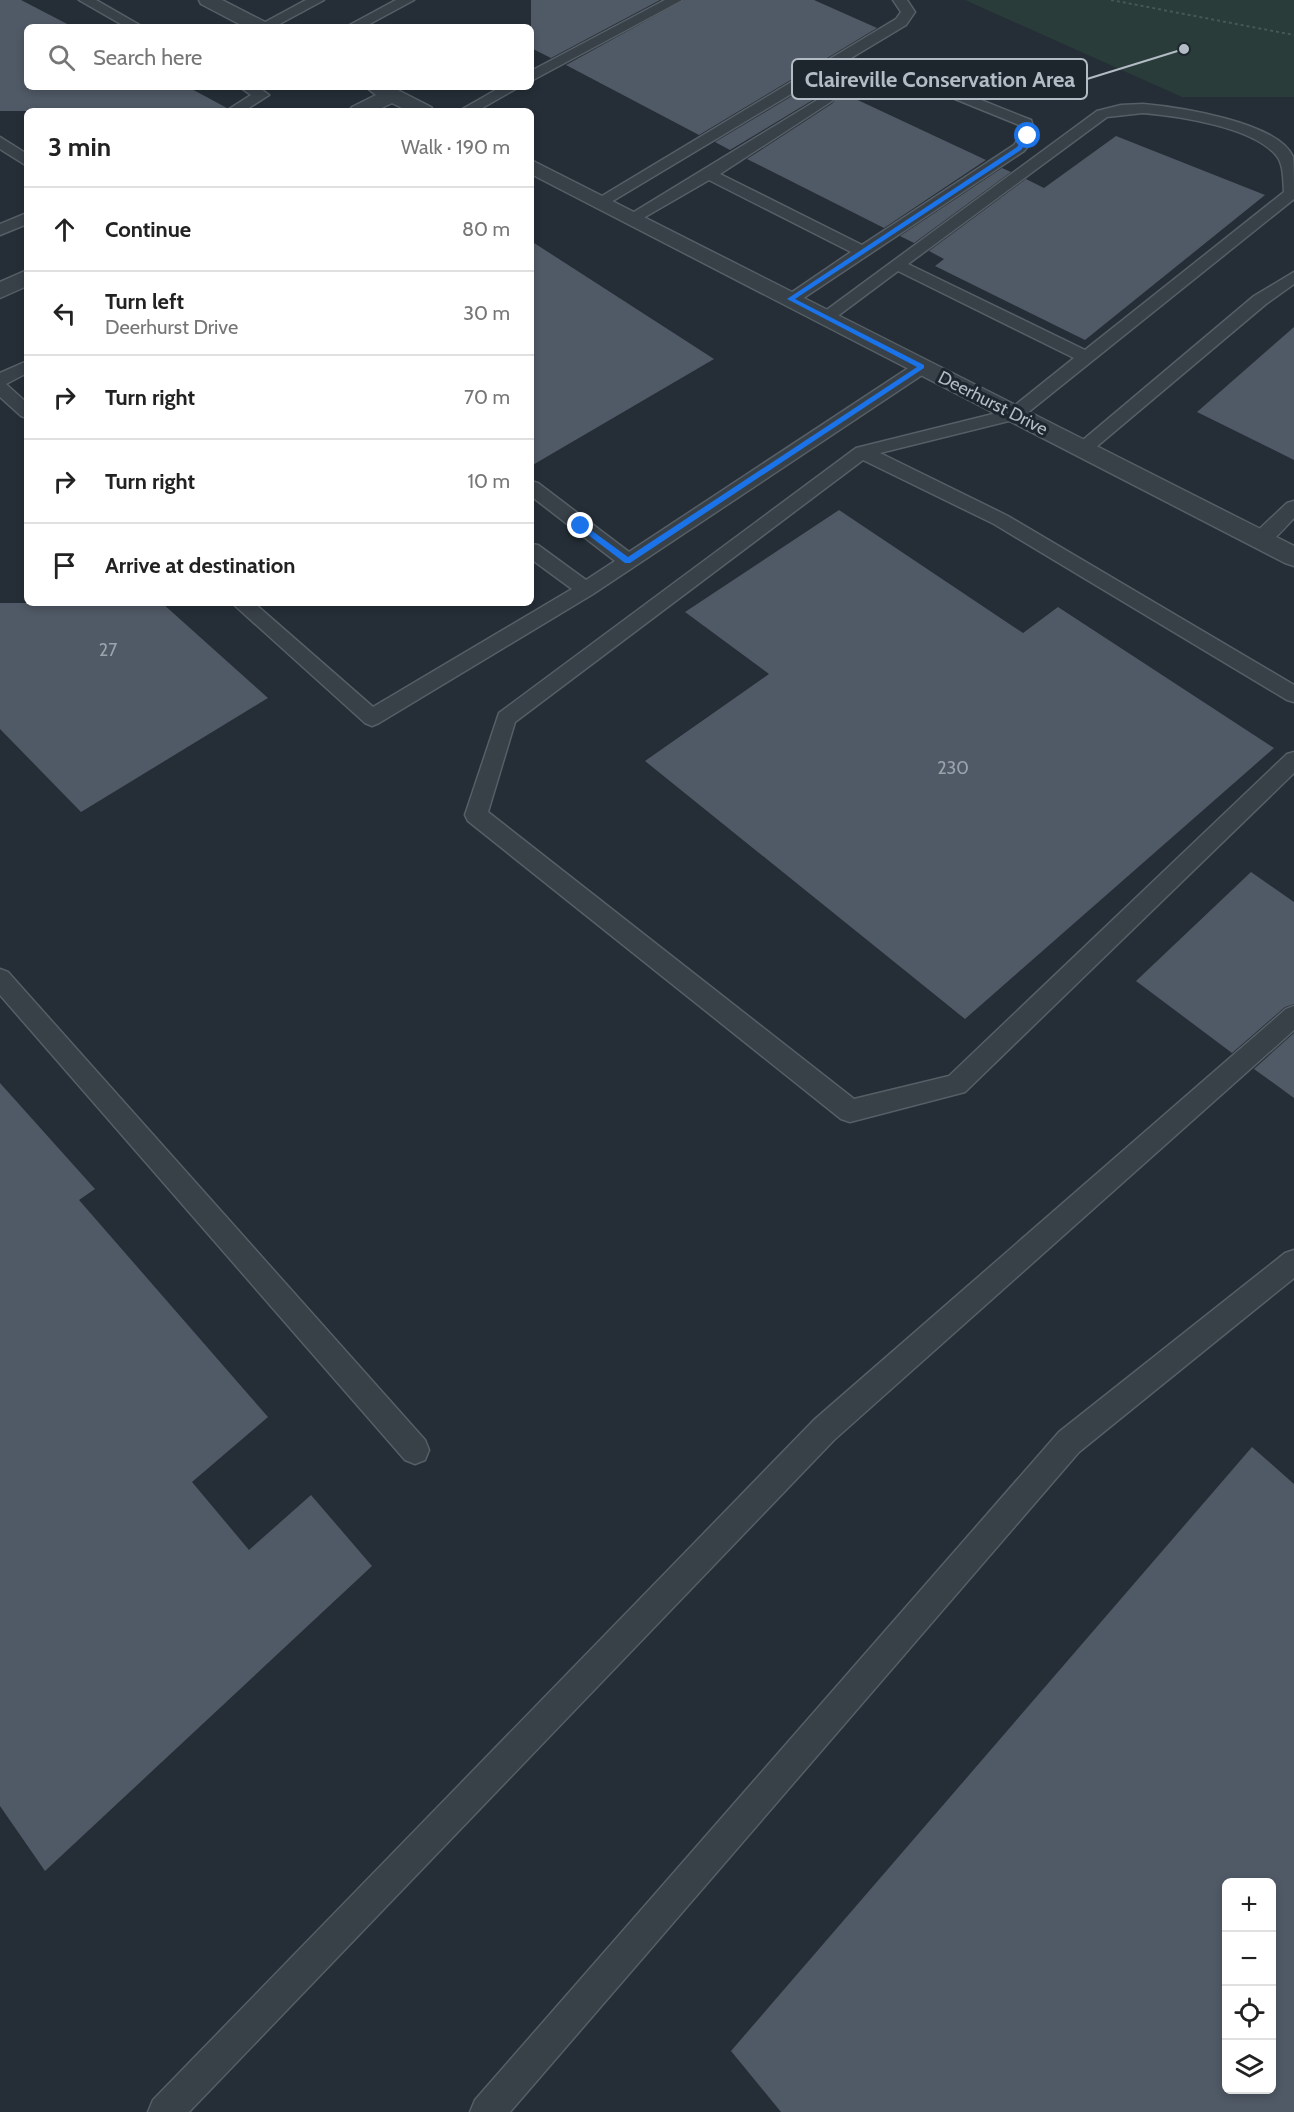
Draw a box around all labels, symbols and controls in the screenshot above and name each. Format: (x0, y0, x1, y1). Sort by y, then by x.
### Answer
search box (24, 24, 534, 90)
icon: search (45, 41, 78, 74)
text: Search here (93, 44, 202, 71)
callout: Claireville Conservation Area (792, 59, 1087, 99)
text: Claireville Conservation Area (805, 66, 1075, 93)
route start (1014, 122, 1040, 148)
text: 3 min (48, 131, 111, 163)
text: Walk · 190 m (401, 135, 510, 159)
icon: ahead (48, 213, 81, 246)
text: Continue (105, 216, 191, 243)
text: 80 m (462, 217, 510, 241)
text: Turn left (105, 288, 184, 315)
icon: left (48, 297, 81, 330)
text: 30 m (463, 301, 510, 325)
text: Deerhurst Drive (105, 315, 238, 339)
street label: Deerhurst Drive (935, 366, 1051, 440)
icon: right (48, 381, 81, 414)
text: Turn right (105, 384, 195, 411)
text: 70 m (464, 385, 510, 409)
icon: right (48, 465, 81, 498)
text: Turn right (105, 468, 195, 495)
text: 10 m (467, 469, 510, 493)
route end (567, 512, 593, 538)
icon: arrive (48, 549, 81, 582)
text: Arrive at destination (105, 552, 295, 579)
house number: 27 (99, 639, 117, 661)
house number: 230 (937, 757, 969, 779)
map controls (1222, 1878, 1276, 2094)
button: + (1222, 1878, 1276, 1932)
button: − (1222, 1932, 1276, 1986)
button: locate (1222, 1986, 1276, 2040)
button: layers (1222, 2040, 1276, 2094)

